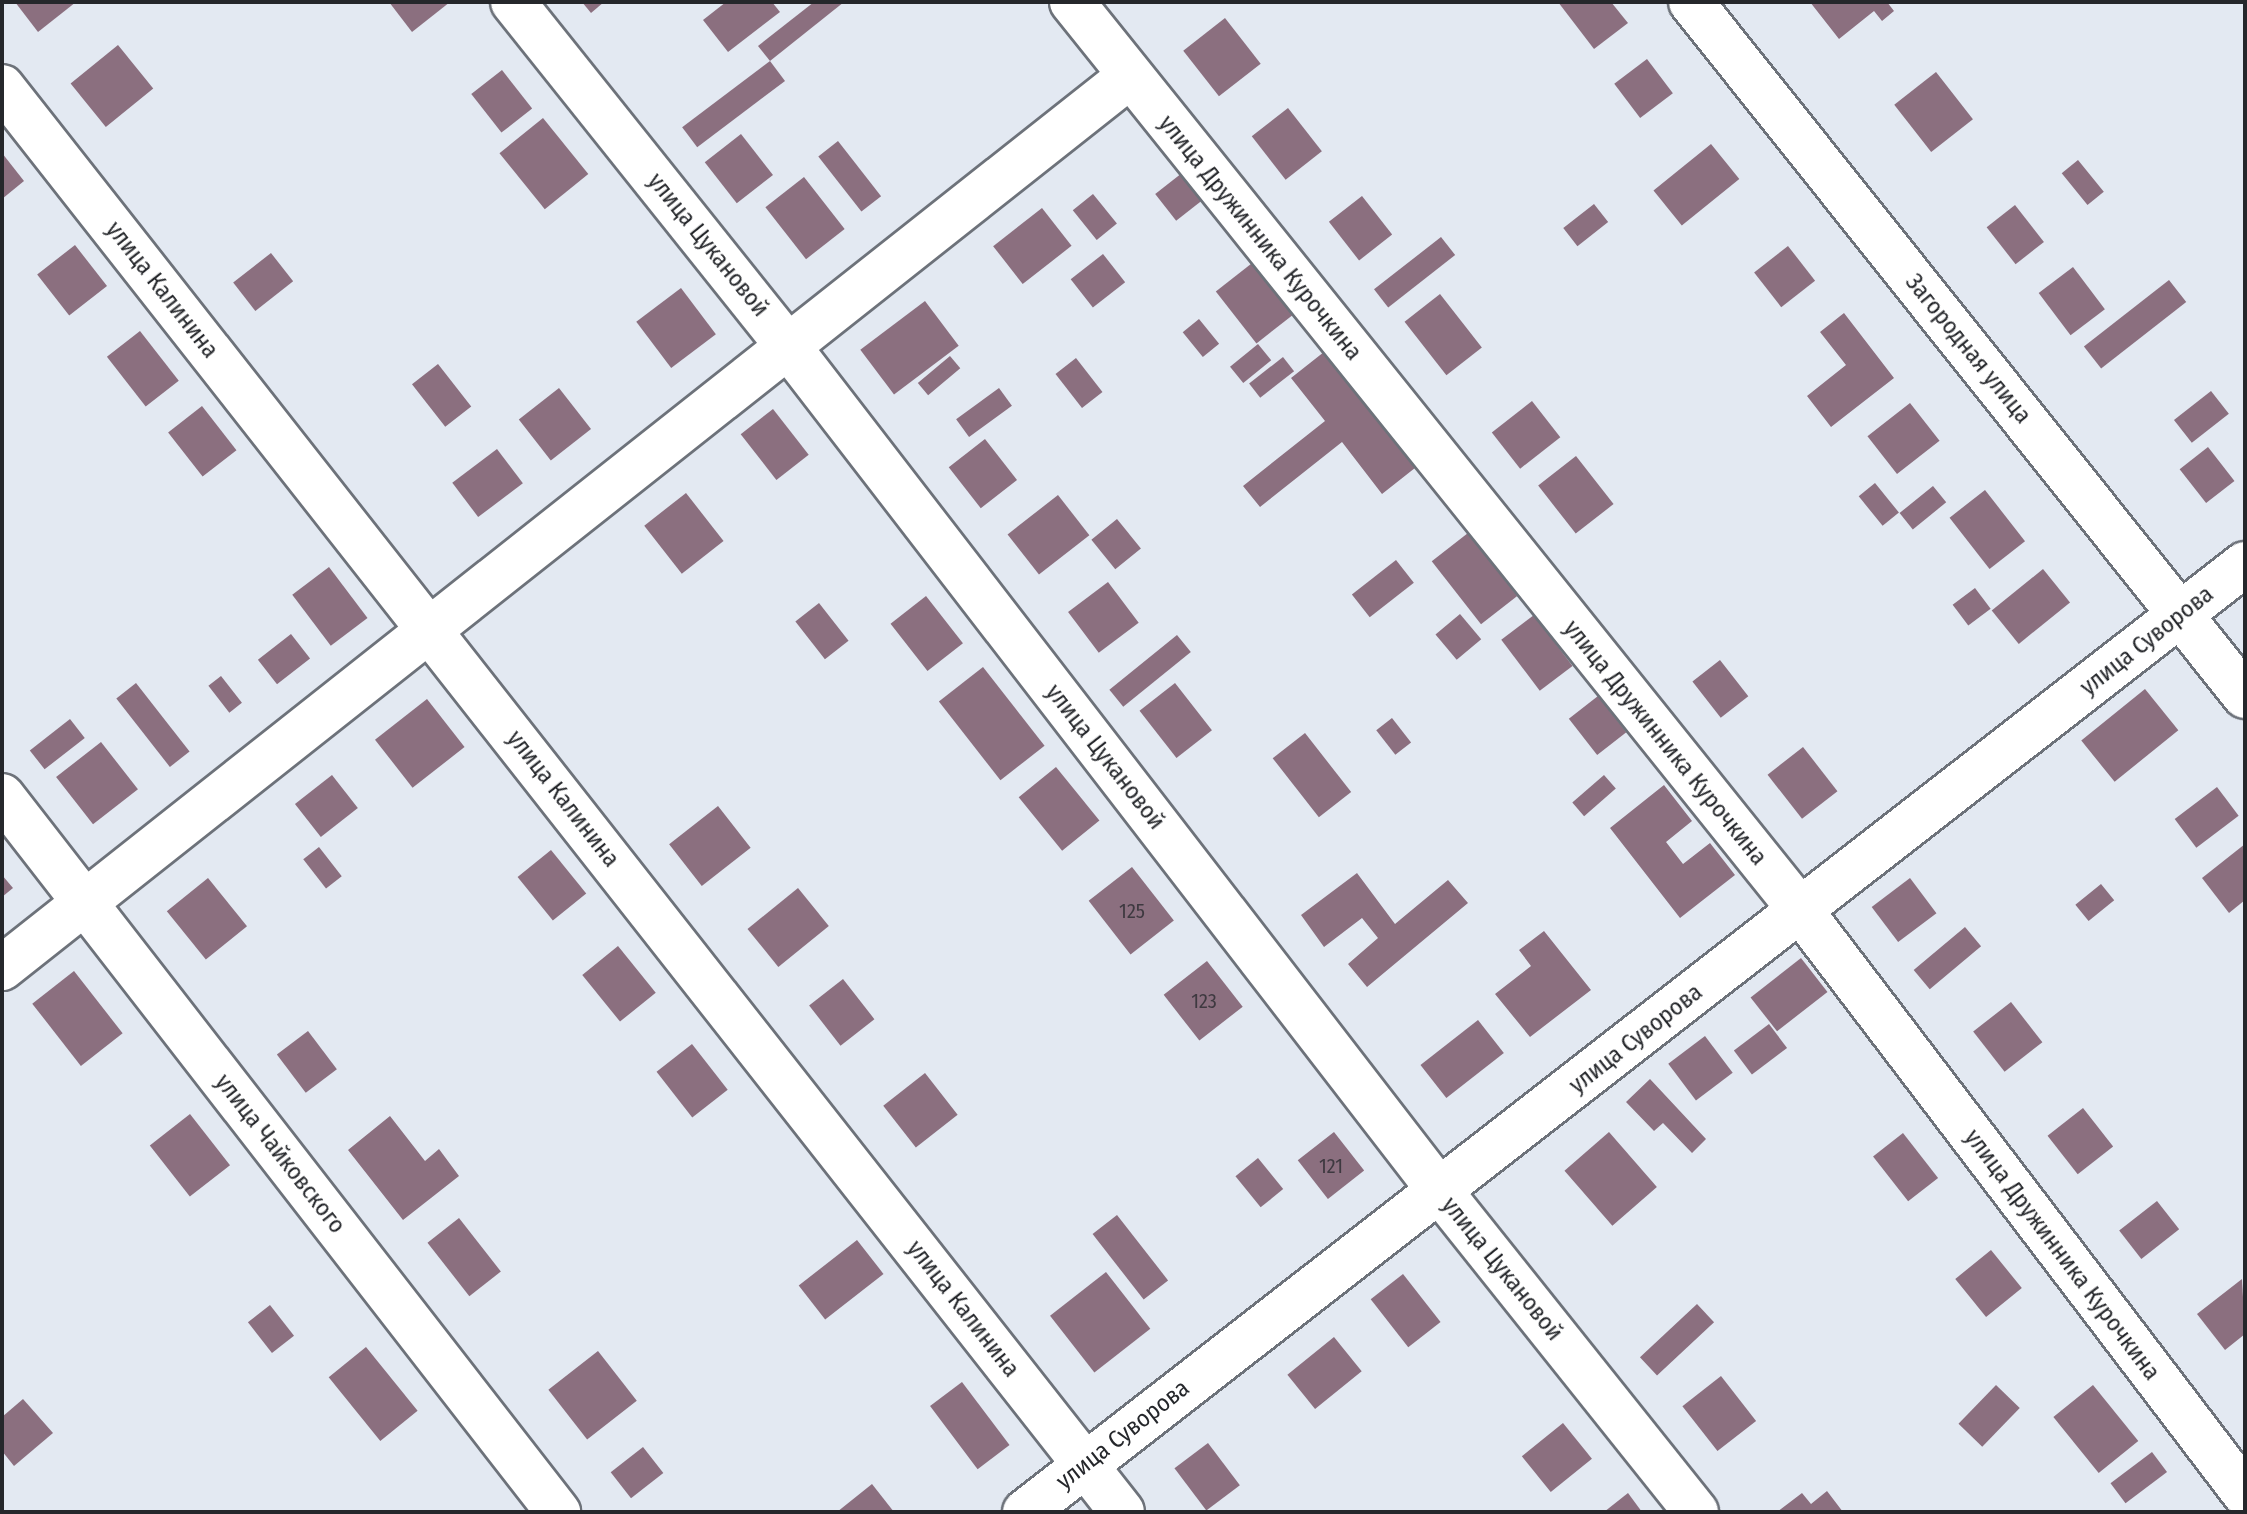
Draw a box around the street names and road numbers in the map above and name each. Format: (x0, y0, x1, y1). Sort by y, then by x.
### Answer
street label: улица Дружинника Курочкина (1152, 110, 1368, 366)
street label: улица Цукановой (641, 167, 775, 323)
street label: улица Калинина (100, 216, 224, 364)
street label: Загородная улица (1899, 268, 2037, 430)
street label: улица Суворова (2075, 580, 2219, 702)
street label: улица Дружинника Курочкина (1557, 615, 1773, 871)
street label: улица Цукановой (1039, 679, 1171, 835)
street label: улица Калинина (501, 725, 625, 873)
street label: улица Суворова (1564, 978, 1708, 1100)
street label: улица Чайковского (209, 1069, 351, 1239)
street label: улица Дружинника Курочкина (1958, 1124, 2166, 1386)
street label: улица Цукановой (1435, 1191, 1569, 1347)
street label: улица Калинина (901, 1235, 1025, 1383)
street label: улица Суворова (1051, 1374, 1195, 1496)

